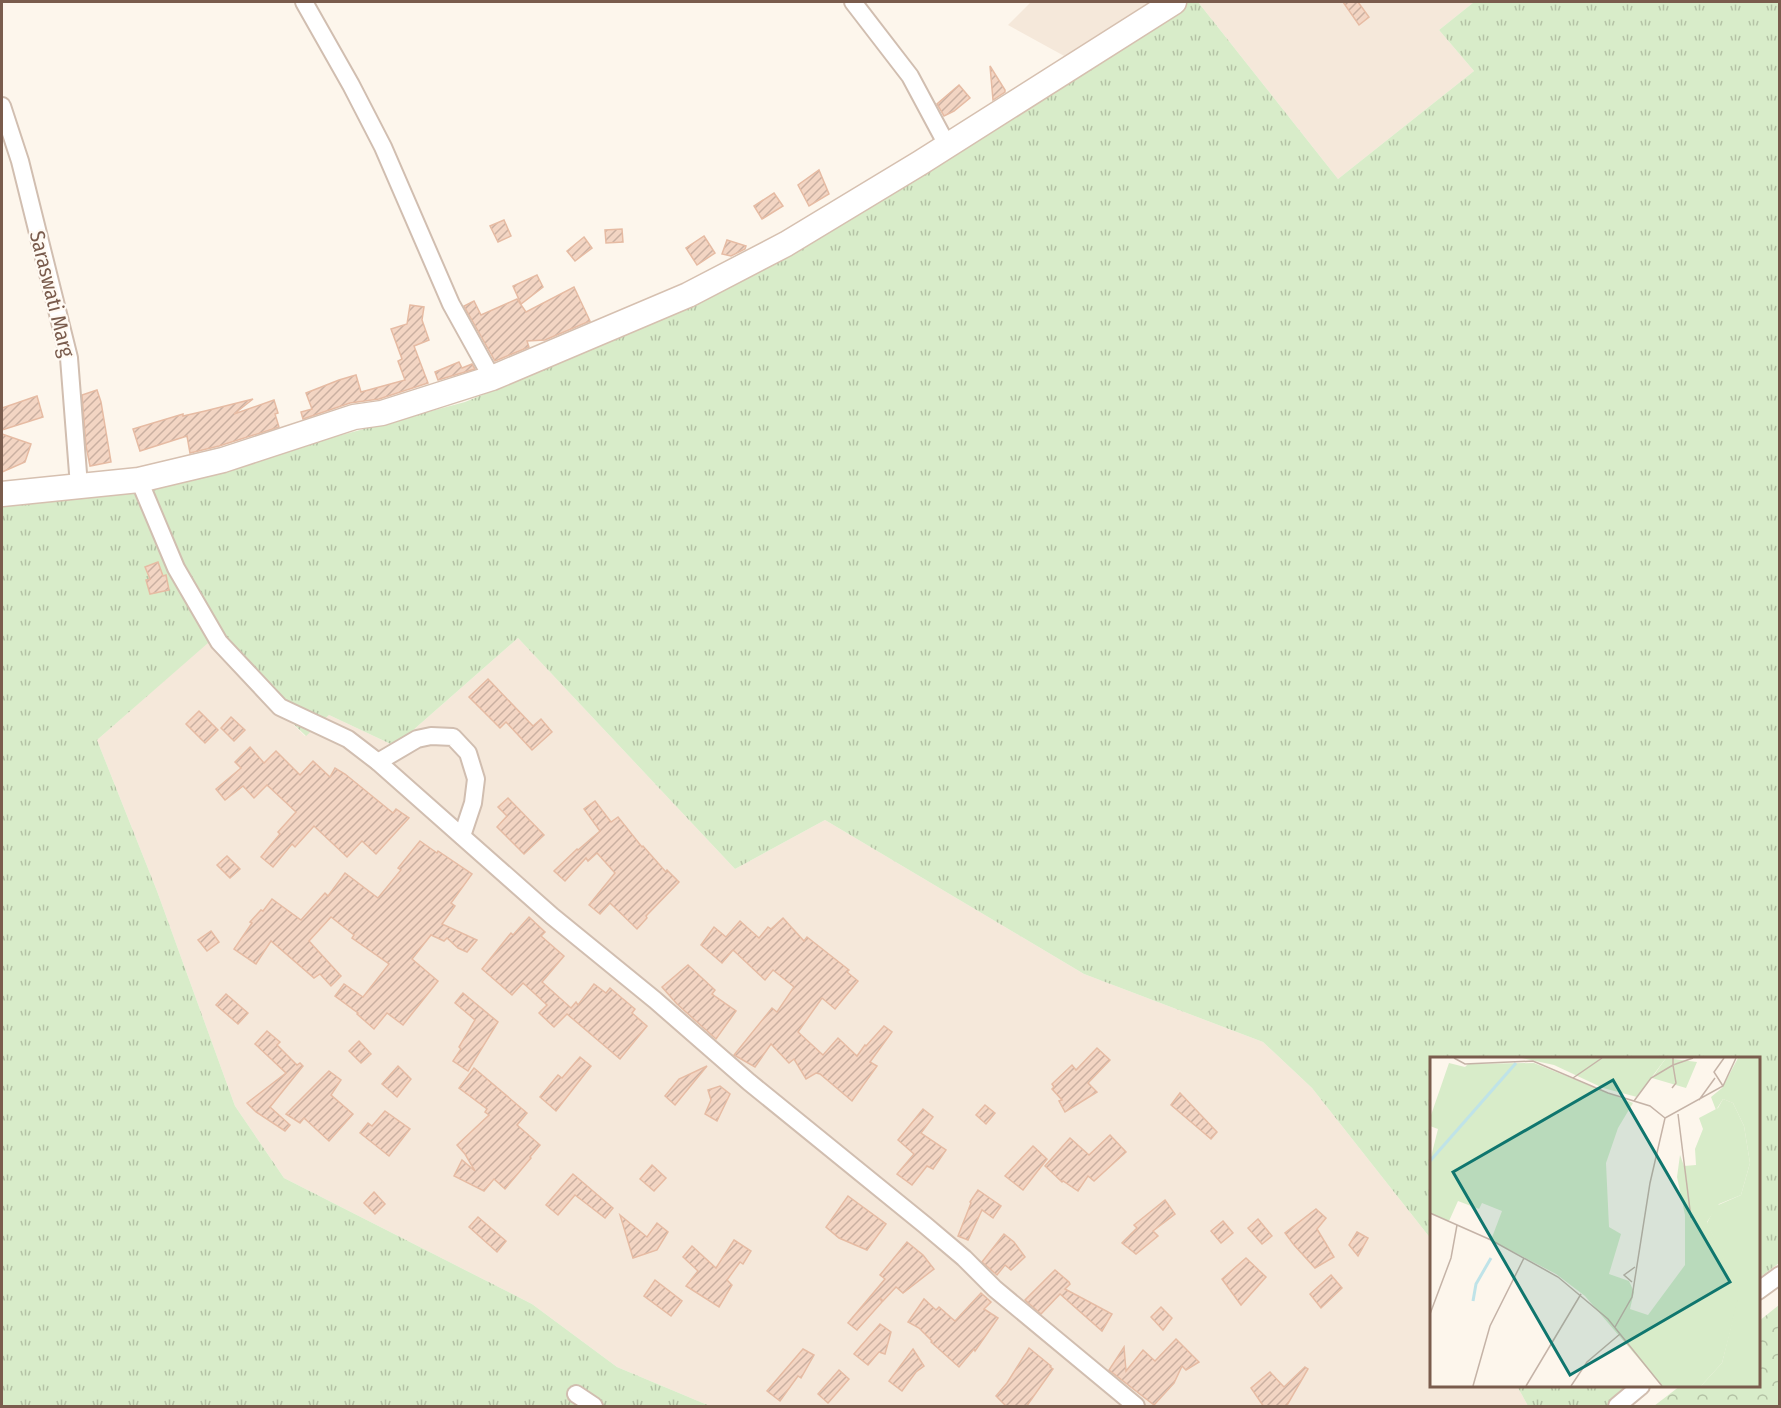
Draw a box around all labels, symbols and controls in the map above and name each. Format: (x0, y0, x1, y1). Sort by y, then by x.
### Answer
street label: Saraswati Marg (24, 228, 80, 360)
inset map (1430, 1057, 1760, 1387)

